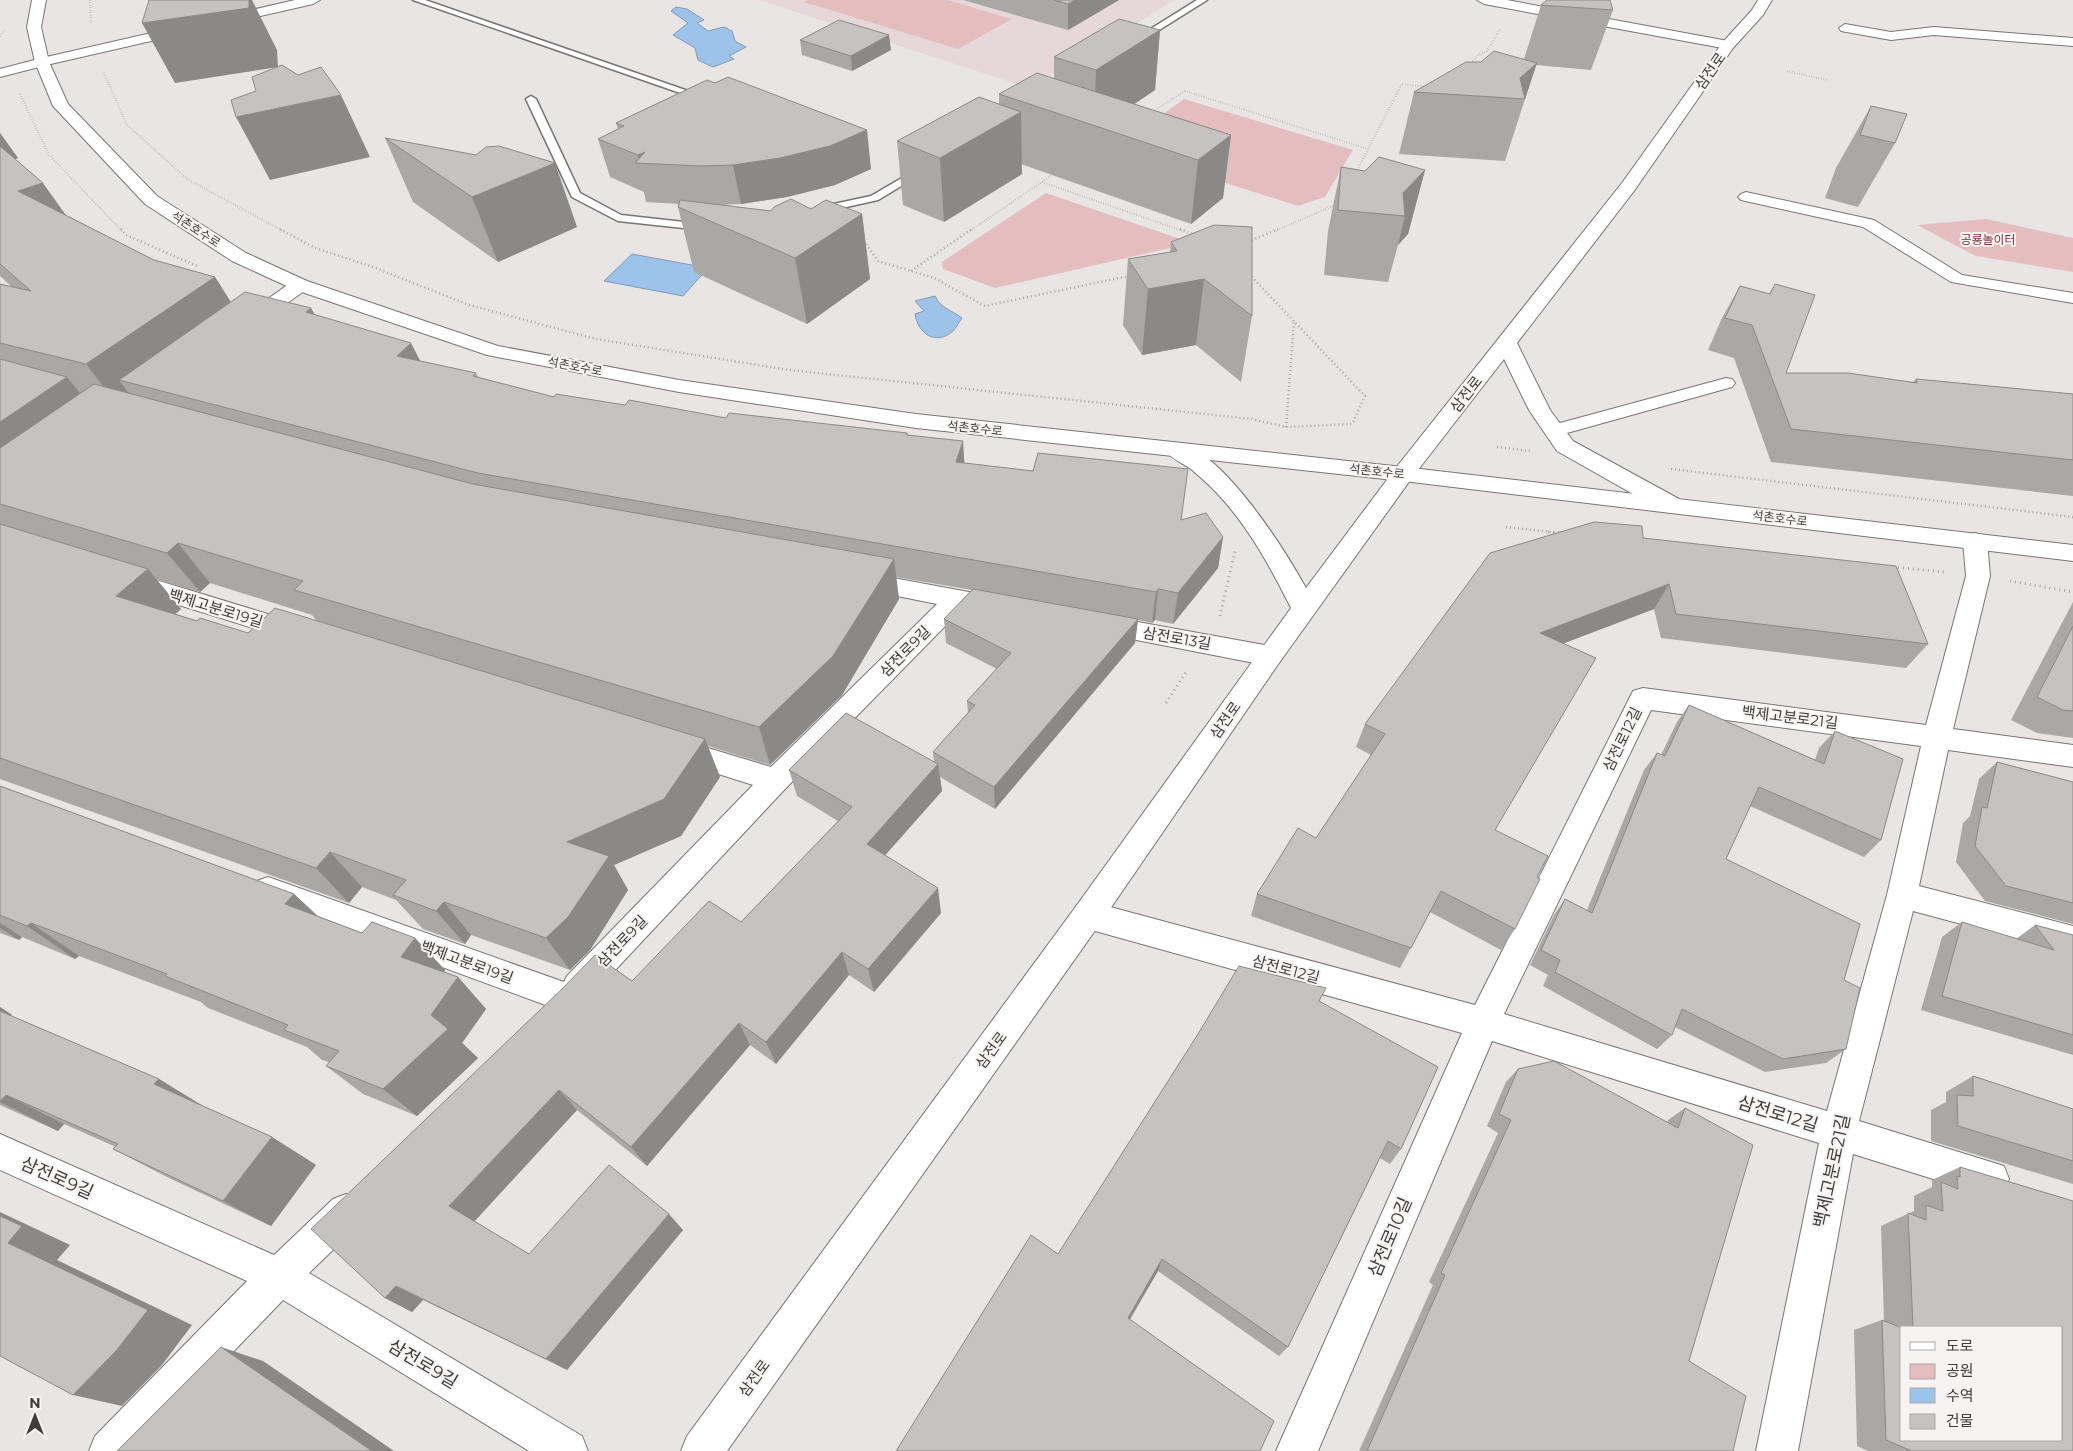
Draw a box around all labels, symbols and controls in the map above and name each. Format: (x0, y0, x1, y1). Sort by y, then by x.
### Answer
street label: 삼전로 (1690, 49, 1730, 93)
street label: 석촌호수로 (169, 208, 223, 250)
park label: 공룡놀이터 (1960, 232, 2016, 247)
street label: 석촌호수로 (546, 353, 604, 379)
street label: 삼전로 (1446, 372, 1486, 416)
street label: 석촌호수로 (947, 418, 1003, 438)
street label: 석촌호수로 (1349, 461, 1405, 481)
street label: 석촌호수로 (1752, 507, 1808, 529)
street label: 백제고분로19길 (167, 585, 265, 631)
street label: 삼전로9길 (876, 622, 934, 680)
street label: 삼전로13길 (1141, 623, 1213, 653)
street label: 삼전로 (1205, 698, 1245, 742)
street label: 백제고분로21길 (1741, 702, 1839, 732)
street label: 삼전로12길 (1598, 704, 1646, 774)
street label: 삼전로9길 (593, 911, 651, 971)
street label: 백제고분로19길 (418, 936, 516, 988)
street label: 삼전로12길 (1250, 951, 1322, 987)
street label: 삼전로 (971, 1028, 1011, 1072)
street label: 삼전로12길 (1735, 1091, 1821, 1137)
street label: 백제고분로21길 (1809, 1112, 1855, 1230)
street label: 삼전로9길 (17, 1152, 97, 1204)
street label: 삼전로10길 (1363, 1194, 1417, 1280)
legend (1900, 1326, 2063, 1441)
street label: 삼전로9길 (384, 1335, 462, 1393)
text: 도로 (1946, 1336, 1974, 1355)
street label: 삼전로 (734, 1356, 774, 1400)
text: 공원 (1946, 1361, 1974, 1380)
text: 수역 (1946, 1386, 1974, 1405)
north arrow (10, 1391, 60, 1441)
text: N (29, 1394, 41, 1412)
text: 건물 (1946, 1411, 1974, 1430)

